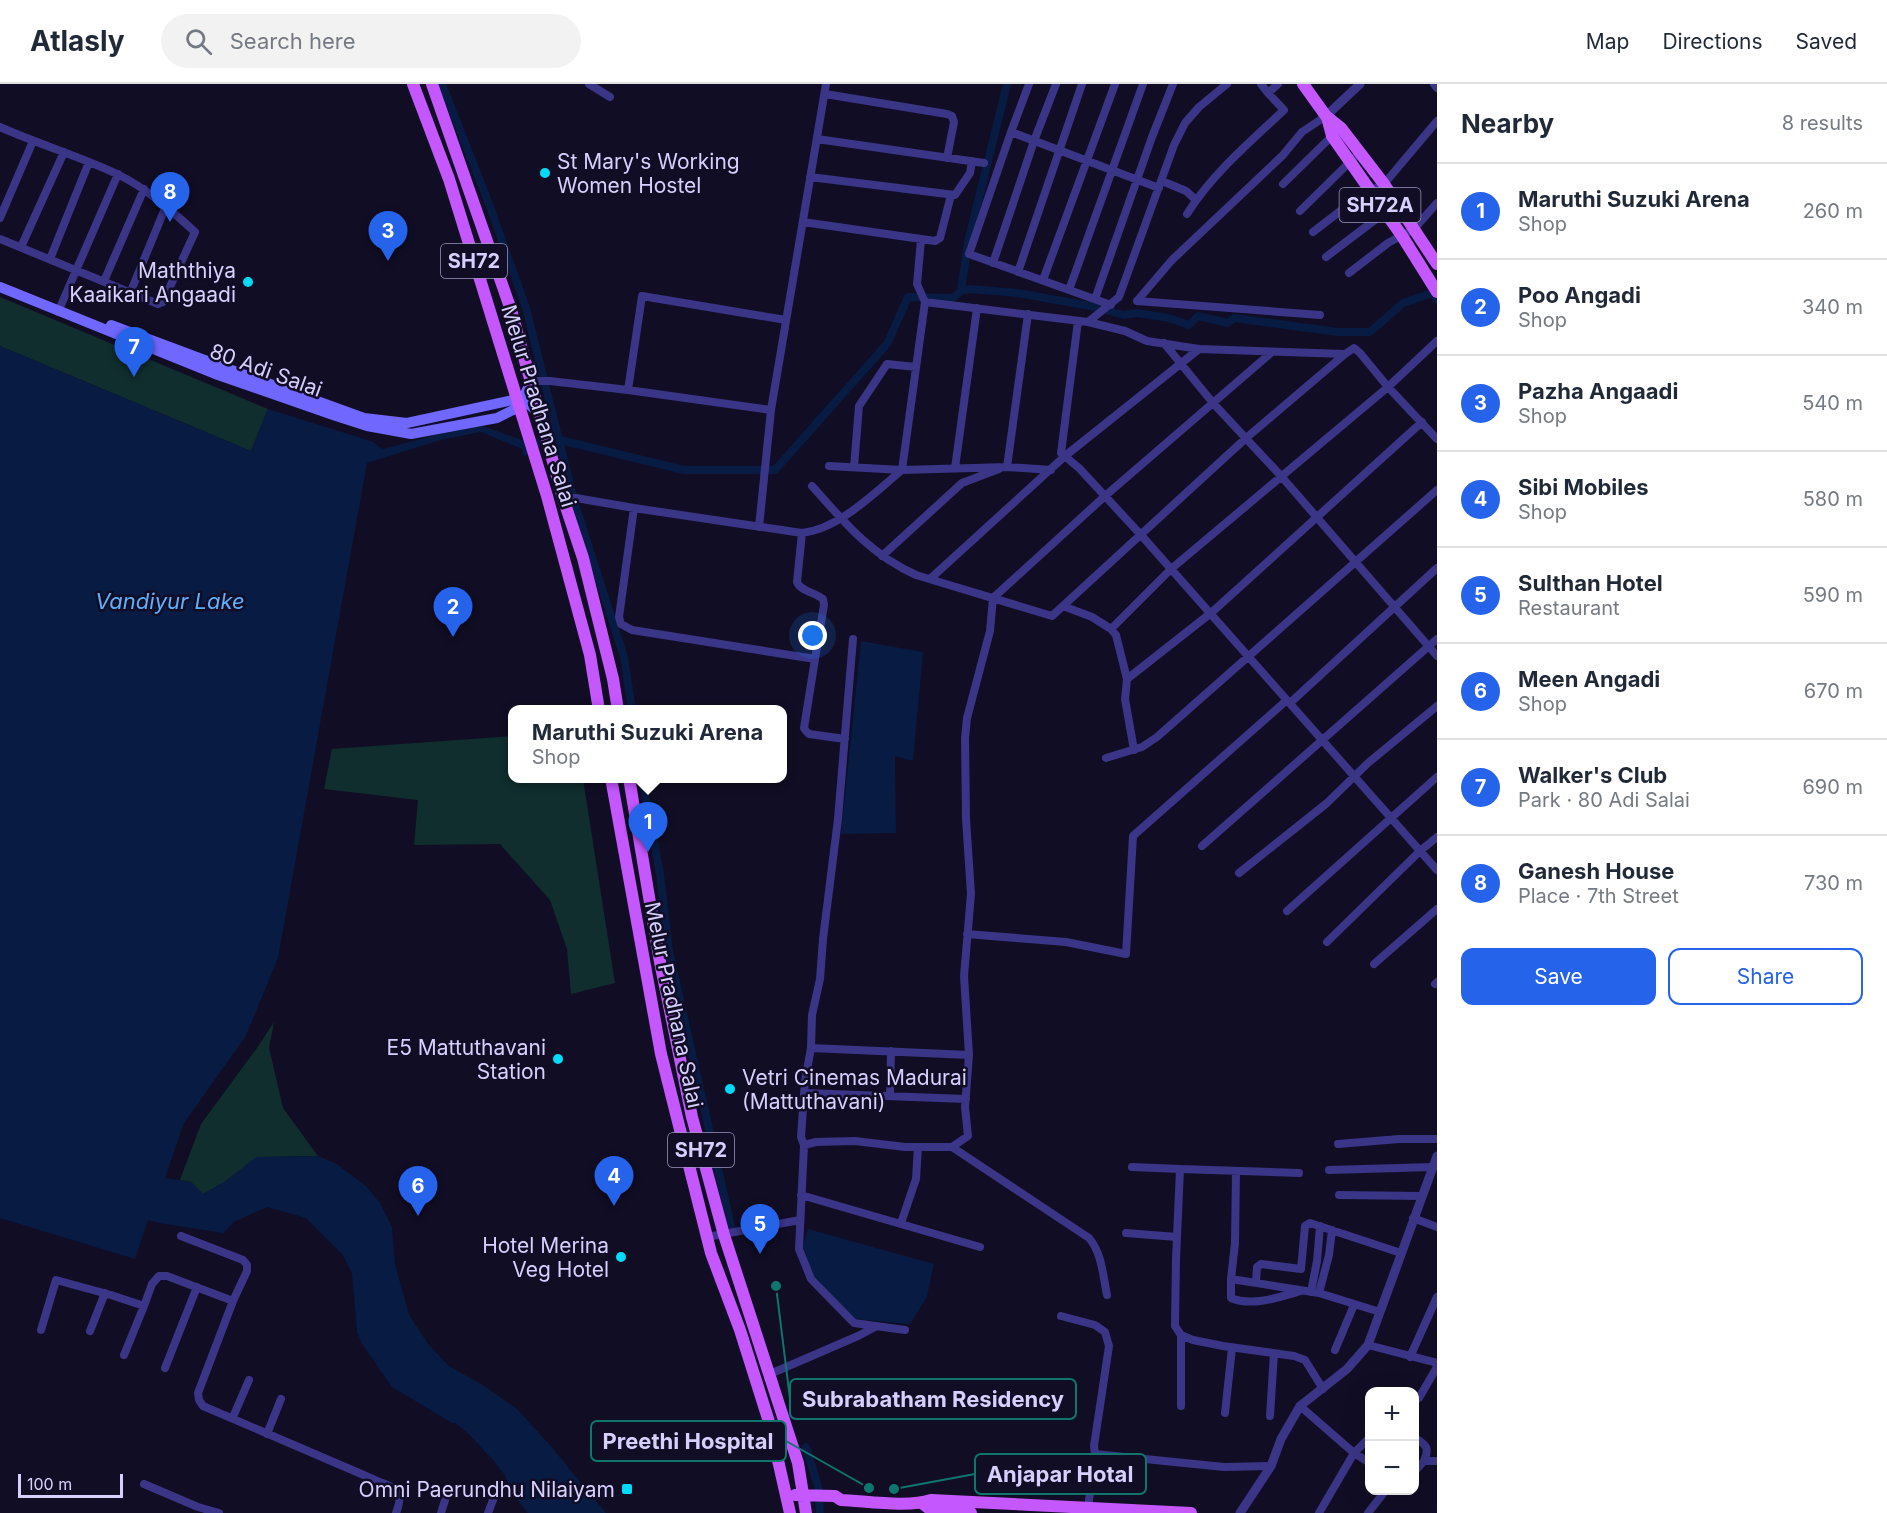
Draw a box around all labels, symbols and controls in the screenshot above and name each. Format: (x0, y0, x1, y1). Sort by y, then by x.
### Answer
search box (161, 14, 581, 68)
text: Atlasly (30, 24, 125, 58)
icon: search (182, 25, 215, 58)
text: Search here (230, 28, 356, 54)
text: Map (1586, 29, 1629, 54)
text: Directions (1662, 29, 1763, 54)
text: Saved (1796, 29, 1857, 54)
text: Nearby (1461, 108, 1554, 139)
text: 8 results (1782, 111, 1863, 135)
place label: St Mary's Working Women Hostel (557, 149, 740, 198)
marker: St Mary's Working Women Hostel (538, 166, 552, 180)
pin: 8 (150, 172, 190, 222)
text: Maruthi Suzuki Arena (1518, 186, 1750, 212)
road number: SH72A (1340, 188, 1420, 222)
text: 1 (1476, 199, 1485, 223)
text: 260 m (1803, 199, 1863, 223)
pin: 3 (368, 212, 408, 261)
text: Shop (1518, 212, 1567, 236)
road number: SH72 (441, 244, 507, 278)
place label: Maththiya Kaaikari Angaadi (69, 258, 236, 307)
marker: Maththiya Kaaikari Angaadi (241, 275, 255, 289)
text: Poo Angadi (1518, 282, 1641, 308)
text: 2 (1474, 295, 1487, 319)
text: 340 m (1802, 295, 1863, 319)
street label: Melur Pradhana Salai (496, 302, 582, 510)
text: Shop (1518, 308, 1567, 332)
pin: 7 (114, 328, 154, 377)
street label: 80 Adi Salai (206, 338, 326, 402)
text: Pazha Angaadi (1518, 378, 1678, 404)
text: 3 (1474, 391, 1487, 415)
text: 540 m (1802, 391, 1863, 415)
text: Shop (1518, 404, 1567, 428)
text: Sibi Mobiles (1518, 474, 1649, 500)
text: 4 (1474, 487, 1487, 511)
text: 580 m (1803, 487, 1863, 511)
text: Shop (1518, 500, 1567, 524)
text: Sulthan Hotel (1518, 570, 1663, 596)
text: 5 (1474, 583, 1487, 607)
text: 590 m (1803, 583, 1863, 607)
water label: Vandiyur Lake (95, 588, 245, 614)
pin: 2 (434, 588, 472, 637)
text: Restaurant (1518, 596, 1620, 620)
your location (798, 621, 827, 650)
text: Meen Angadi (1518, 666, 1660, 692)
text: 6 (1474, 679, 1487, 703)
text: 670 m (1804, 679, 1863, 703)
text: Shop (1518, 692, 1567, 716)
popup (508, 705, 787, 783)
text: Maruthi Suzuki Arena (532, 719, 763, 745)
text: Shop (532, 745, 581, 769)
text: Walker's Club (1518, 762, 1667, 788)
text: 7 (1475, 775, 1486, 799)
text: 690 m (1802, 775, 1863, 799)
text: Park · 80 Adi Salai (1518, 788, 1690, 812)
pin: 1 (628, 802, 668, 852)
text: Ganesh House (1518, 858, 1674, 884)
text: 8 (1474, 871, 1487, 895)
text: 730 m (1804, 871, 1863, 895)
text: Place · 7th Street (1518, 884, 1679, 908)
street label: Melur Pradhana Salai (640, 900, 708, 1110)
button: Save (1461, 948, 1656, 1005)
button: Share (1668, 948, 1863, 1005)
place label: E5 Mattuthavani Station (387, 1035, 546, 1084)
marker: E5 Mattuthavani Station (551, 1052, 565, 1066)
place label: Vetri Cinemas Madurai (Mattuthavani) (742, 1065, 967, 1114)
marker: Vetri Cinemas Madurai (Mattuthavani) (723, 1082, 737, 1096)
road number: SH72 (668, 1133, 734, 1167)
pin: 4 (594, 1156, 634, 1206)
pin: 6 (398, 1166, 438, 1216)
pin: 5 (740, 1204, 780, 1254)
place label: Hotel Merina Veg Hotel (482, 1233, 609, 1282)
marker: Hotel Merina Veg Hotel (614, 1250, 628, 1264)
callout: Subrabatham Residency (790, 1379, 1076, 1419)
text: Subrabatham Residency (802, 1386, 1064, 1412)
map controls (1365, 1387, 1419, 1495)
button: + (1365, 1387, 1419, 1441)
callout: Preethi Hospital (591, 1421, 786, 1461)
text: Preethi Hospital (603, 1428, 773, 1454)
button: − (1365, 1441, 1419, 1495)
callout: Anjapar Hotal (975, 1454, 1146, 1494)
text: Anjapar Hotal (987, 1461, 1133, 1487)
scale bar (18, 1471, 123, 1498)
text: 100 m (27, 1474, 72, 1494)
place label: Omni Paerundhu Nilaiyam (359, 1477, 615, 1502)
marker: Omni Paerundhu Nilaiyam (620, 1482, 634, 1496)

